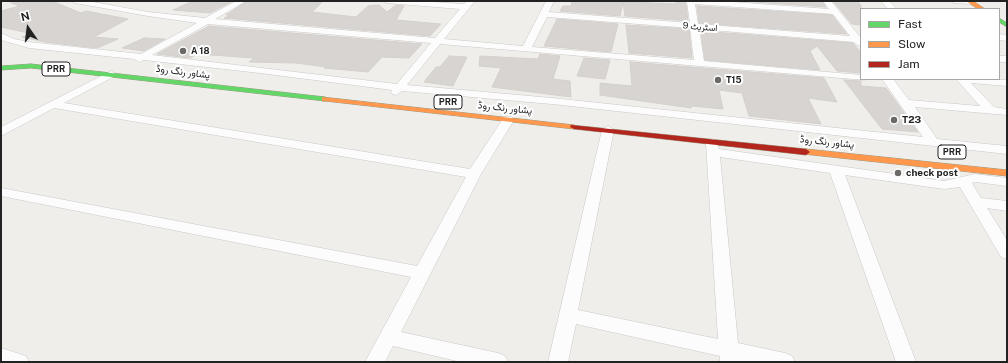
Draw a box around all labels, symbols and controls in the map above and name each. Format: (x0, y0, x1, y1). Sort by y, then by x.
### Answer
north arrow (8, 8, 48, 48)
legend (860, 8, 1000, 80)
text: N (19, 9, 31, 23)
text: Fast (898, 17, 922, 31)
street label: اسٹریٹ 9 (682, 20, 718, 34)
text: Slow (898, 37, 925, 51)
marker: A 18 (178, 46, 188, 56)
place label: A 18 (191, 46, 209, 56)
text: Jam (898, 57, 920, 71)
road number: PRR (42, 62, 70, 76)
street label: پشاور رنگ روڈ (155, 63, 211, 81)
marker: T15 (713, 75, 723, 85)
place label: T15 (726, 75, 741, 85)
road number: PRR (434, 95, 462, 109)
street label: پشاور رنگ روڈ (477, 99, 533, 117)
place label: T23 (902, 114, 921, 126)
marker: T23 (889, 115, 899, 125)
street label: پشاور رنگ روڈ (799, 133, 855, 151)
road number: PRR (938, 145, 966, 159)
place label: check post (906, 167, 958, 179)
marker: check post (893, 168, 903, 178)

